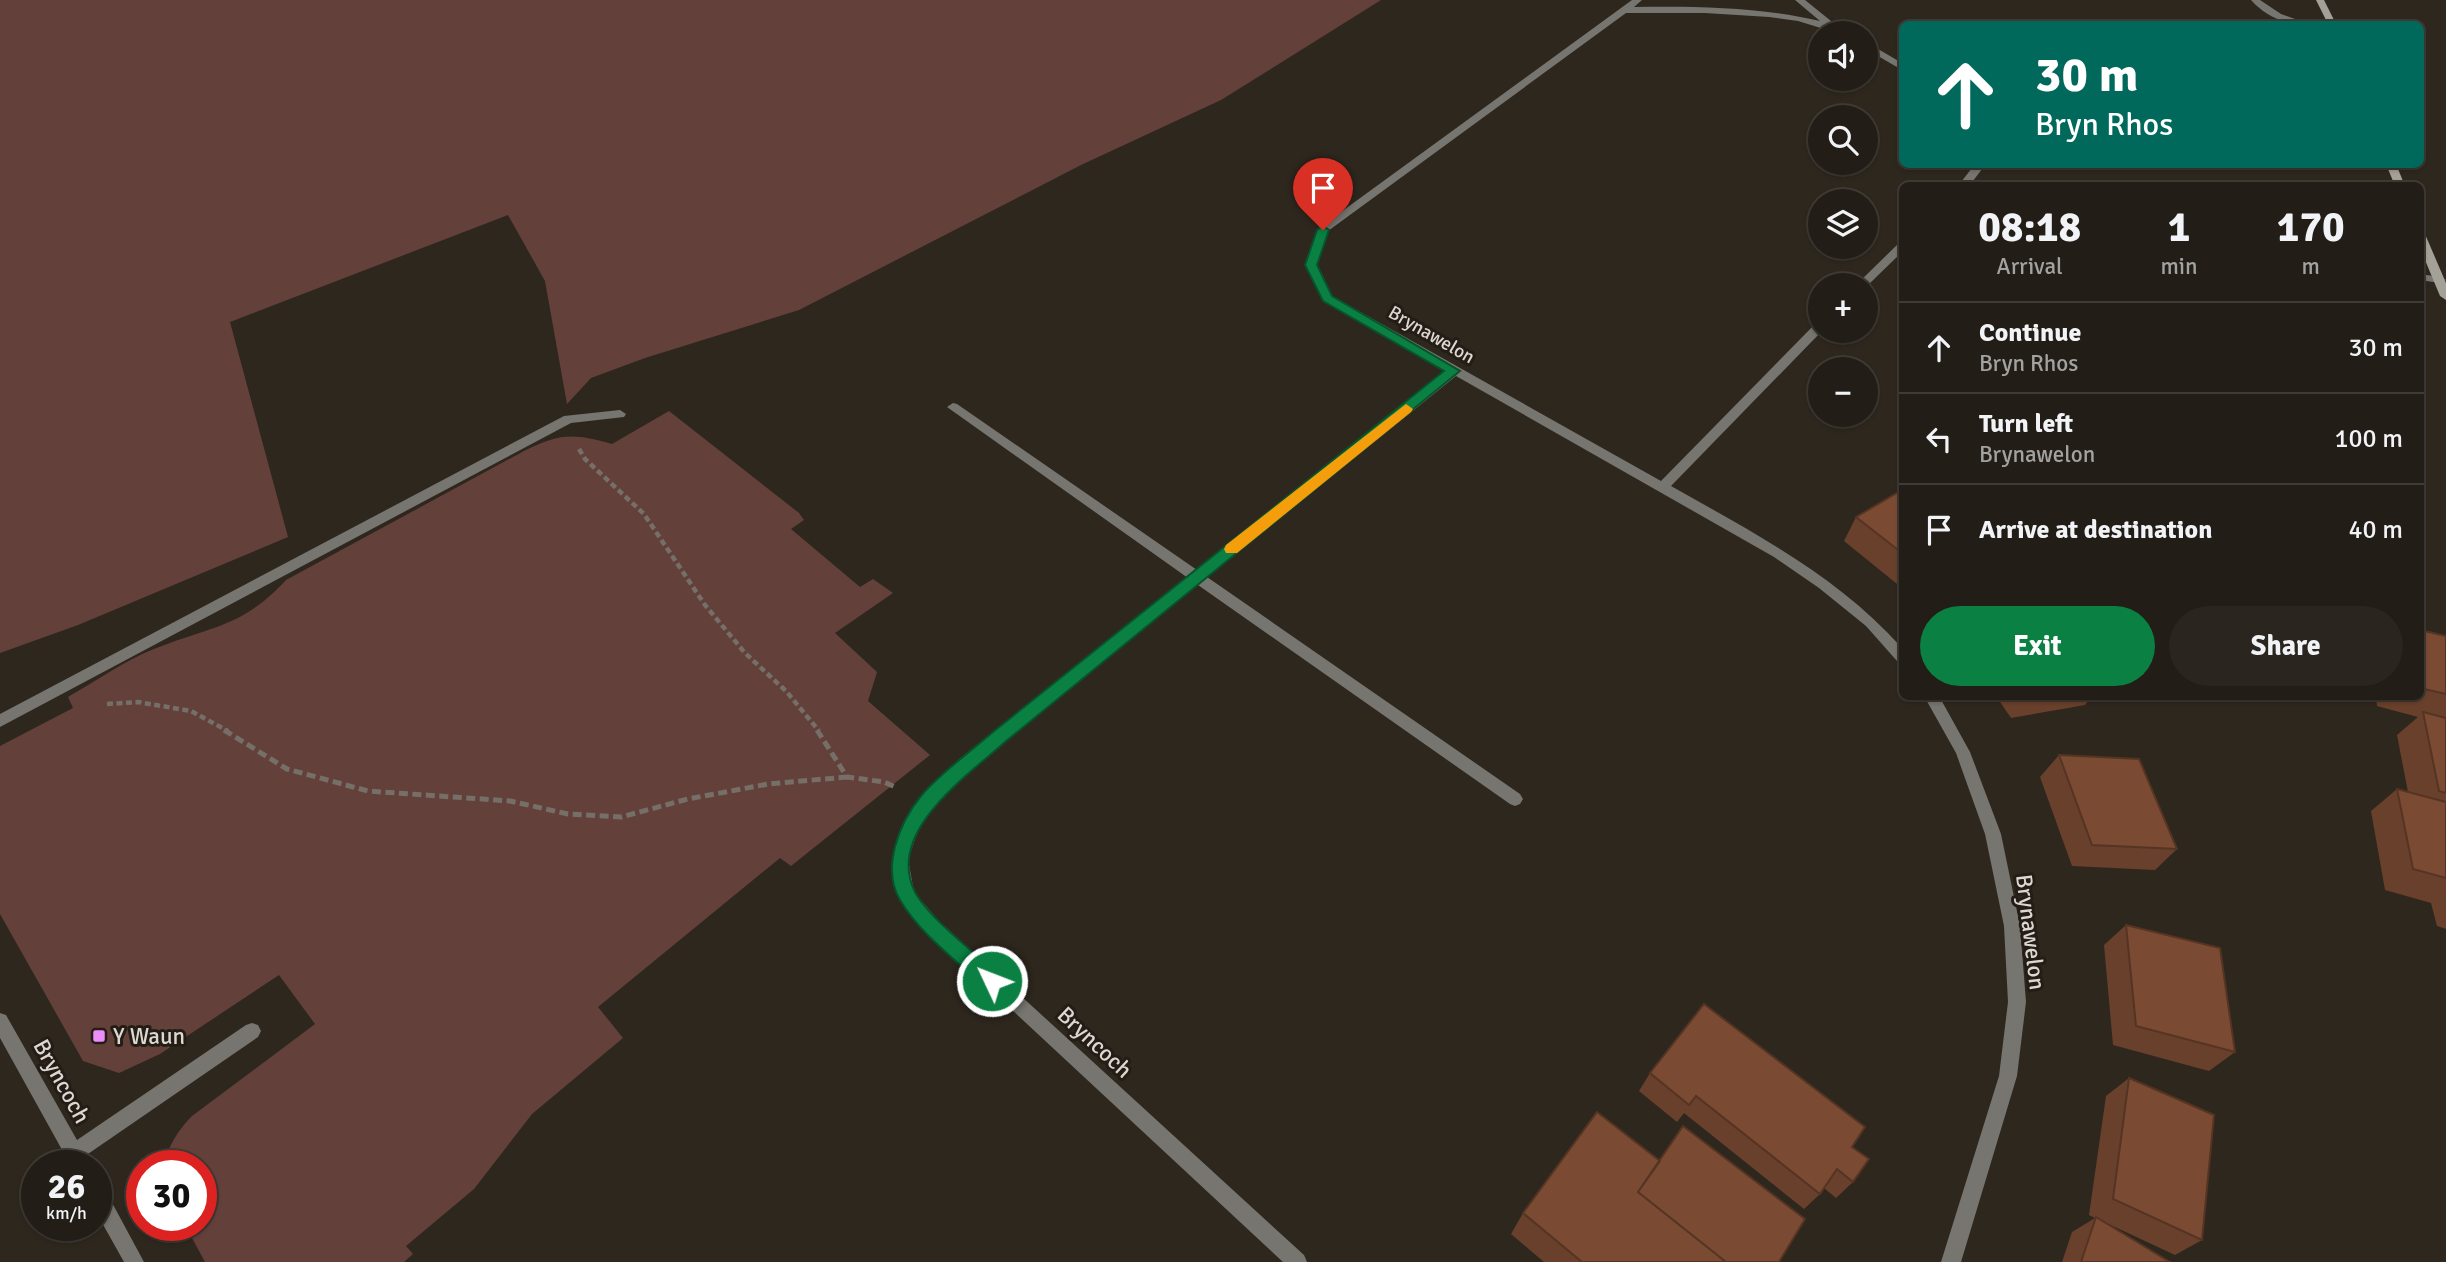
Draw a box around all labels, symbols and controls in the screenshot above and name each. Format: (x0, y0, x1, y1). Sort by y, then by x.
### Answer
map controls (1808, 21, 1878, 427)
button: sound (1808, 21, 1878, 91)
text: 30 m (2035, 45, 2138, 105)
icon: ahead (1920, 49, 2011, 140)
button: search (1808, 105, 1878, 175)
text: Bryn Rhos (2035, 105, 2173, 144)
pin (1293, 158, 1353, 230)
icon: arrive (1304, 169, 1342, 207)
button: layers (1808, 189, 1878, 259)
text: 08:18 (1978, 202, 2081, 253)
text: 1 (2168, 202, 2190, 253)
text: 170 (2277, 202, 2345, 253)
text: Arrival (1997, 252, 2063, 281)
text: min (2160, 252, 2198, 281)
text: m (2302, 252, 2320, 281)
button: + (1808, 273, 1878, 343)
street label: Brynawelon (1384, 300, 1479, 369)
text: Continue (1979, 317, 2081, 349)
icon: ahead (1920, 329, 1958, 367)
text: 30 m (2348, 332, 2403, 364)
text: Bryn Rhos (1979, 349, 2078, 378)
button: − (1808, 357, 1878, 427)
text: Turn left (1979, 408, 2073, 440)
icon: left (1920, 420, 1958, 458)
text: 100 m (2334, 423, 2403, 455)
text: Brynawelon (1979, 440, 2095, 469)
icon: arrive (1920, 511, 1958, 549)
text: Arrive at destination (1979, 514, 2212, 546)
text: 40 m (2348, 514, 2403, 546)
button: Exit (1920, 606, 2155, 686)
button: Share (2169, 606, 2403, 686)
street label: Brynawelon (2009, 873, 2052, 991)
position arrow (955, 944, 1029, 1018)
street label: Bryncoch (1051, 1000, 1138, 1084)
place label: Y Waun (113, 1022, 185, 1051)
marker: Y Waun (91, 1028, 107, 1044)
street label: Bryncoch (27, 1034, 97, 1128)
speed limit sign: 30 (126, 1150, 217, 1241)
text: 26 (48, 1165, 85, 1208)
text: km/h (46, 1202, 87, 1224)

